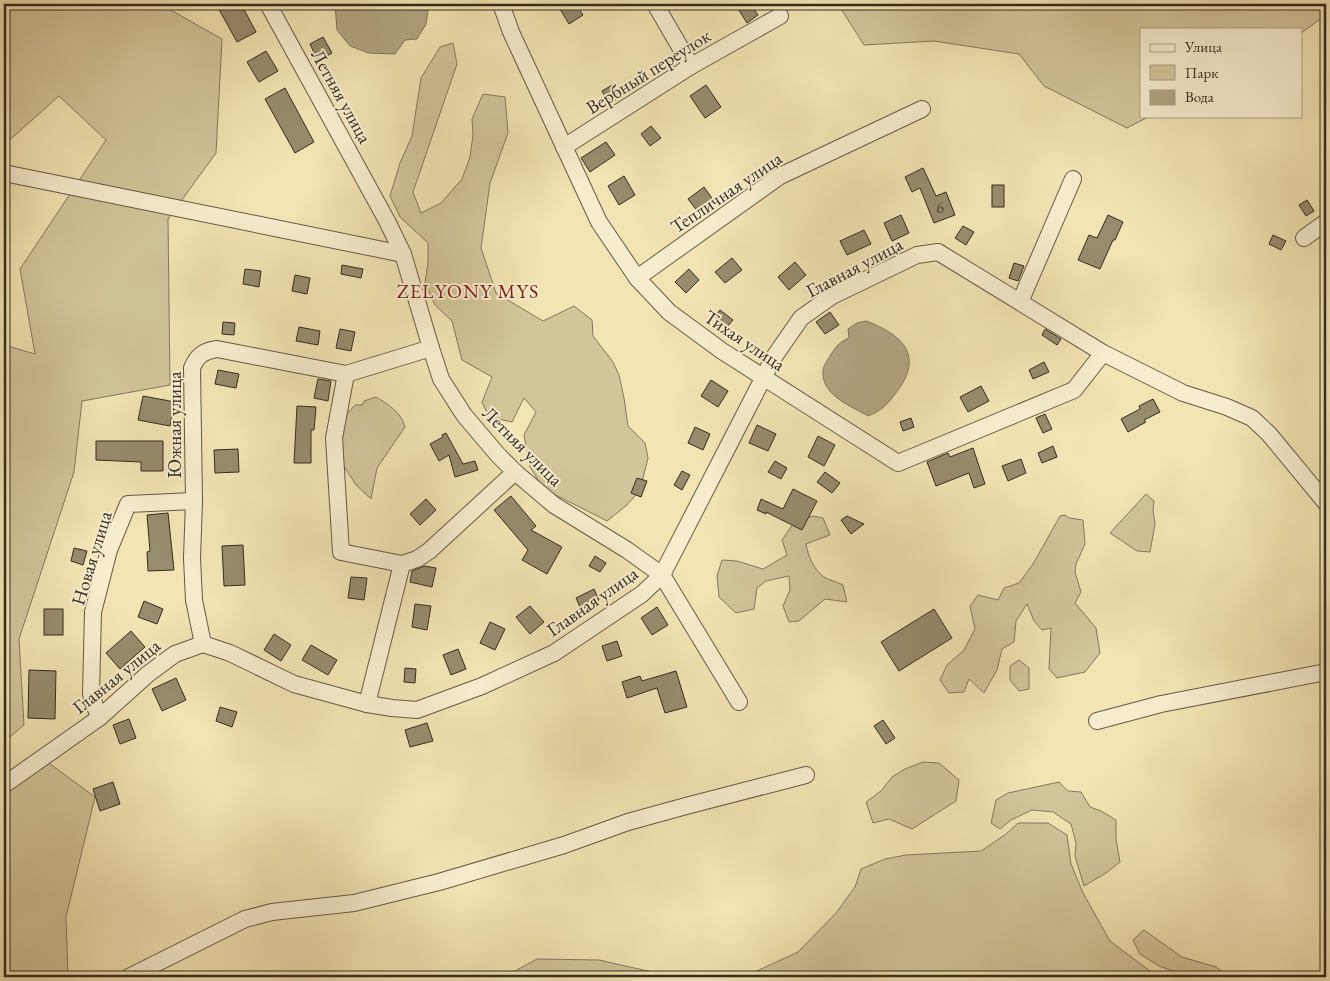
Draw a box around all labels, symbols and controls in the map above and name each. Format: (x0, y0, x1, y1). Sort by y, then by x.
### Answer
street label: Вербный переулок (581, 23, 715, 120)
legend (1140, 28, 1302, 118)
text: Улица (1184, 37, 1222, 56)
street label: Летняя улица (305, 45, 378, 148)
text: Парк (1185, 63, 1218, 82)
text: Вода (1185, 87, 1214, 106)
street label: Тепличная улица (666, 146, 787, 239)
house number: 6 (936, 197, 944, 218)
street label: Главная улица (802, 231, 907, 303)
district label: ZELYONY MYS (397, 278, 539, 304)
street label: Тихая улица (699, 304, 791, 377)
street label: Южная улица (162, 371, 187, 479)
street label: Летняя улица (477, 401, 568, 492)
street label: Новая улица (65, 508, 118, 608)
street label: Главная улица (542, 561, 643, 642)
street label: Главная улица (67, 633, 166, 719)

